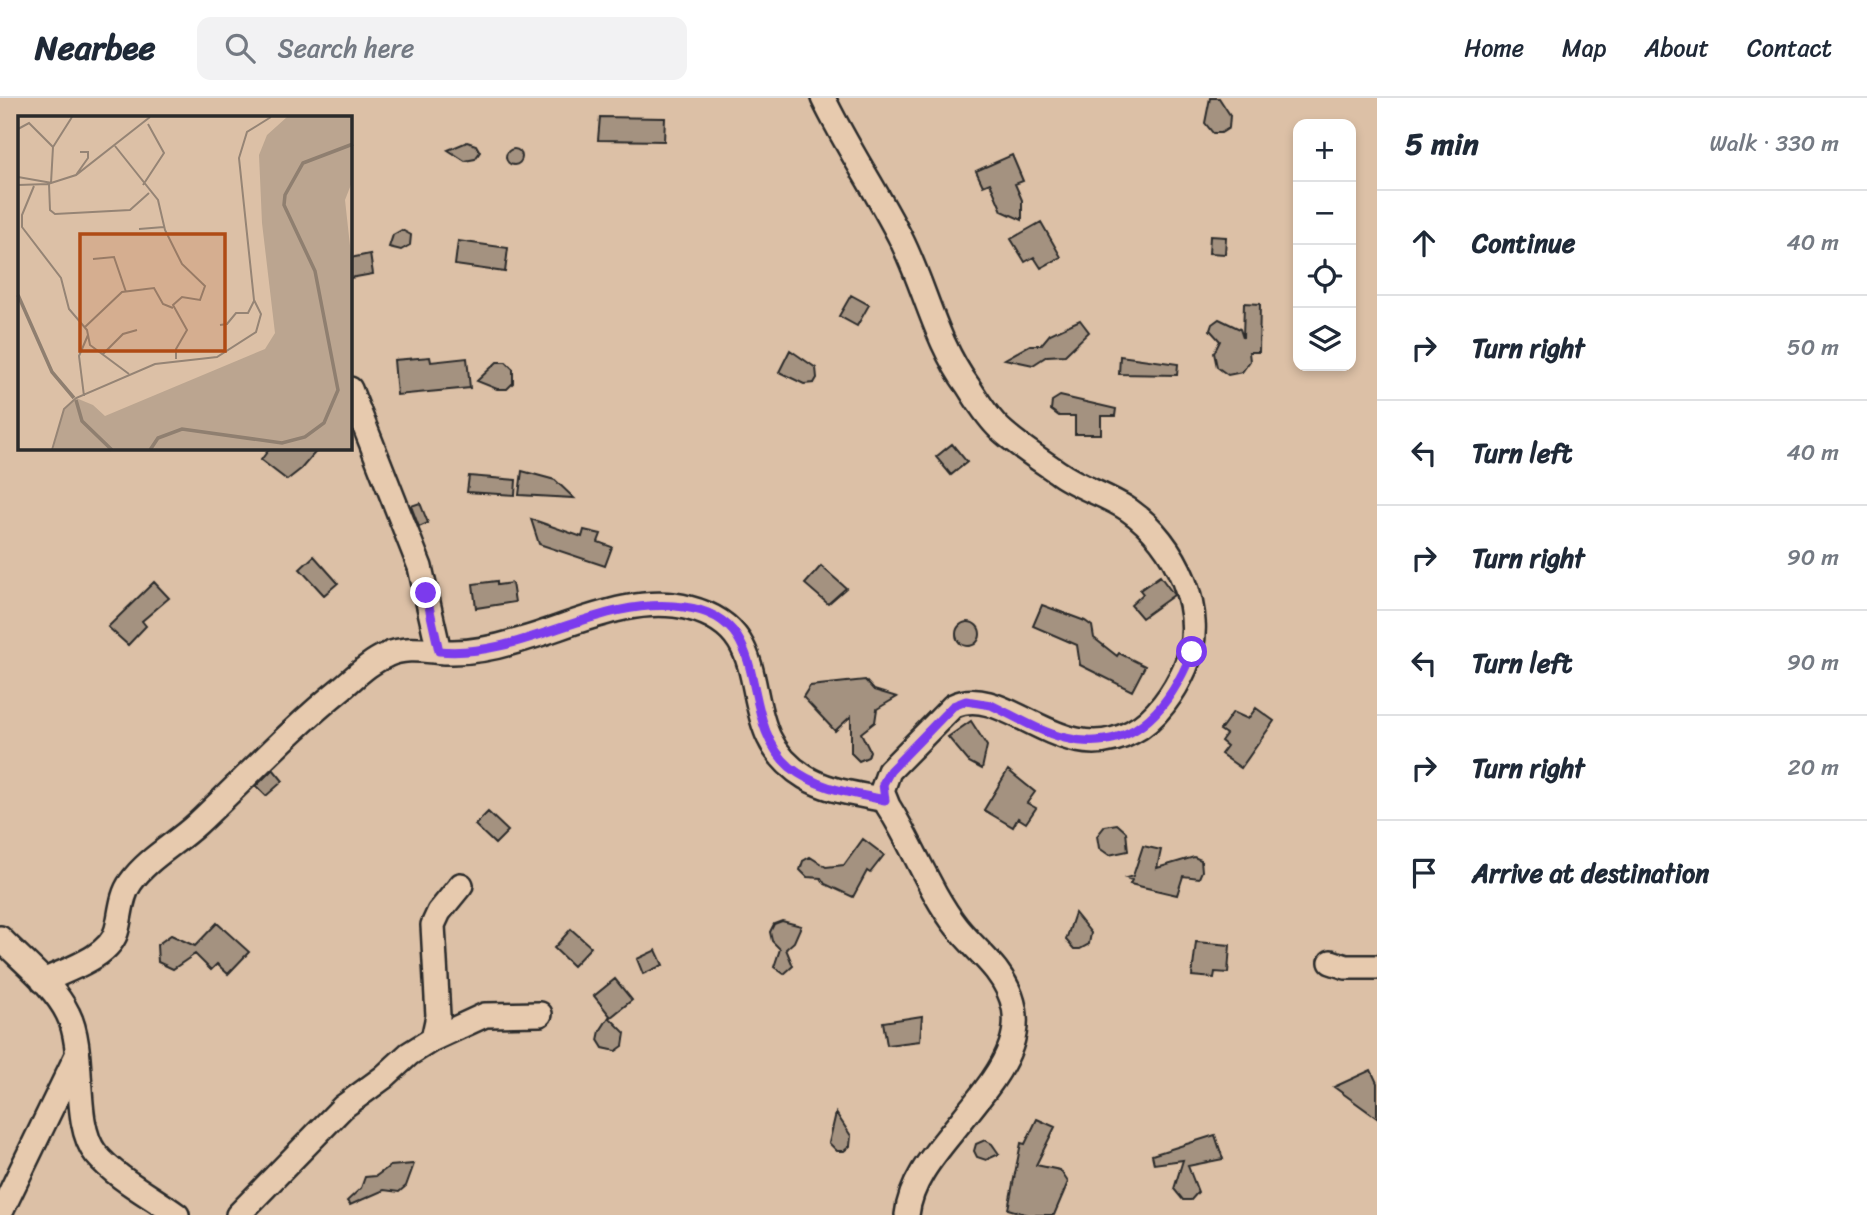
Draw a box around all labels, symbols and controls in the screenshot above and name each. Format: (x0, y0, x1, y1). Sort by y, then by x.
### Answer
search box (197, 17, 687, 80)
text: Nearbee (35, 19, 155, 77)
text: Search here (277, 25, 414, 71)
text: Home (1464, 27, 1524, 69)
text: Map (1562, 27, 1606, 69)
text: About (1644, 27, 1709, 69)
text: Contact (1747, 27, 1832, 69)
icon: search (221, 29, 259, 67)
inset map (18, 116, 352, 450)
text: 5 min (1405, 117, 1479, 171)
map controls (1293, 119, 1356, 371)
button: + (1293, 119, 1356, 182)
text: Walk · 330 m (1709, 123, 1839, 164)
button: − (1293, 182, 1356, 245)
text: Continue (1472, 220, 1575, 266)
text: 40 m (1786, 222, 1839, 263)
icon: ahead (1405, 224, 1443, 262)
button: locate (1293, 245, 1356, 308)
button: layers (1293, 308, 1356, 371)
text: Turn right (1472, 325, 1585, 371)
text: 50 m (1787, 327, 1839, 368)
icon: right (1405, 329, 1443, 367)
text: Turn left (1472, 430, 1572, 476)
text: 40 m (1786, 432, 1839, 473)
icon: left (1405, 434, 1443, 472)
text: Turn right (1472, 535, 1585, 581)
text: 90 m (1787, 537, 1839, 578)
icon: right (1405, 539, 1443, 577)
route end (410, 577, 441, 608)
route start (1176, 636, 1207, 667)
text: Turn left (1472, 640, 1572, 686)
text: 90 m (1787, 642, 1839, 683)
icon: left (1405, 644, 1443, 682)
text: Turn right (1472, 745, 1585, 791)
text: 20 m (1788, 747, 1839, 788)
icon: right (1405, 749, 1443, 787)
text: Arrive at destination (1472, 850, 1709, 896)
icon: arrive (1405, 854, 1443, 892)

